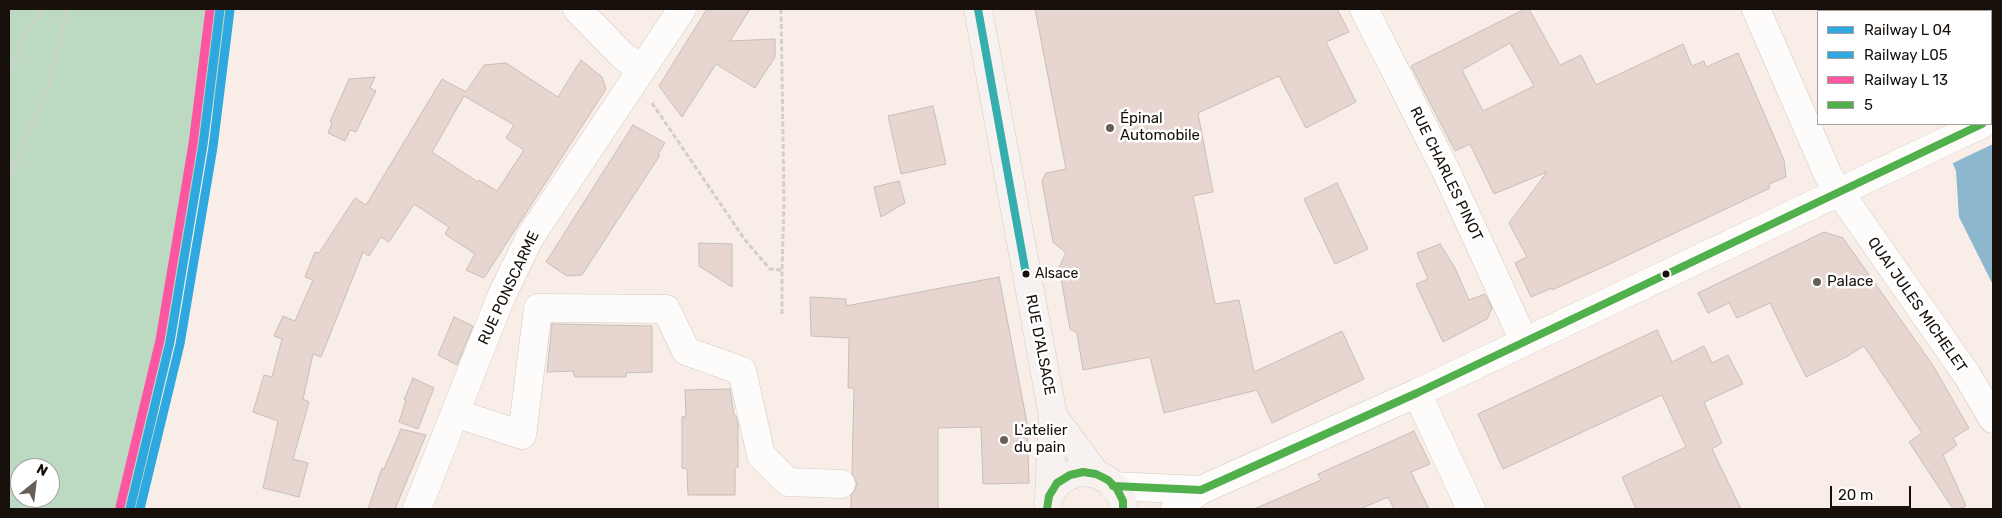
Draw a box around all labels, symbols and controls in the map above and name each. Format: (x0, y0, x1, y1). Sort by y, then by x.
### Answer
legend (1817, 10, 1992, 125)
text: Railway L 04 (1864, 21, 1951, 39)
text: Railway L05 (1864, 46, 1948, 64)
text: Railway L 13 (1864, 71, 1948, 89)
text: 5 (1864, 96, 1873, 114)
street label: RUE CHARLES PINOT (1406, 104, 1486, 244)
place label: Épinal Automobile (1120, 110, 1200, 145)
marker: Épinal Automobile (1104, 122, 1116, 134)
street label: RUE PONSCARME (475, 228, 543, 348)
street label: QUAI JULES MICHELET (1863, 234, 1971, 376)
place label: Alsace (1035, 266, 1078, 282)
marker: Alsace (1021, 269, 1031, 279)
unlabelled marker (1661, 269, 1671, 279)
place label: Palace (1827, 273, 1873, 291)
marker: Palace (1811, 276, 1823, 288)
street label: RUE D'ALSACE (1021, 293, 1059, 397)
place label: L'atelier du pain (1014, 422, 1068, 457)
marker: L'atelier du pain (998, 434, 1010, 446)
north arrow (10, 458, 60, 508)
text: N (33, 460, 51, 480)
scale bar (1832, 476, 1913, 508)
text: 20 m (1838, 486, 1873, 504)

